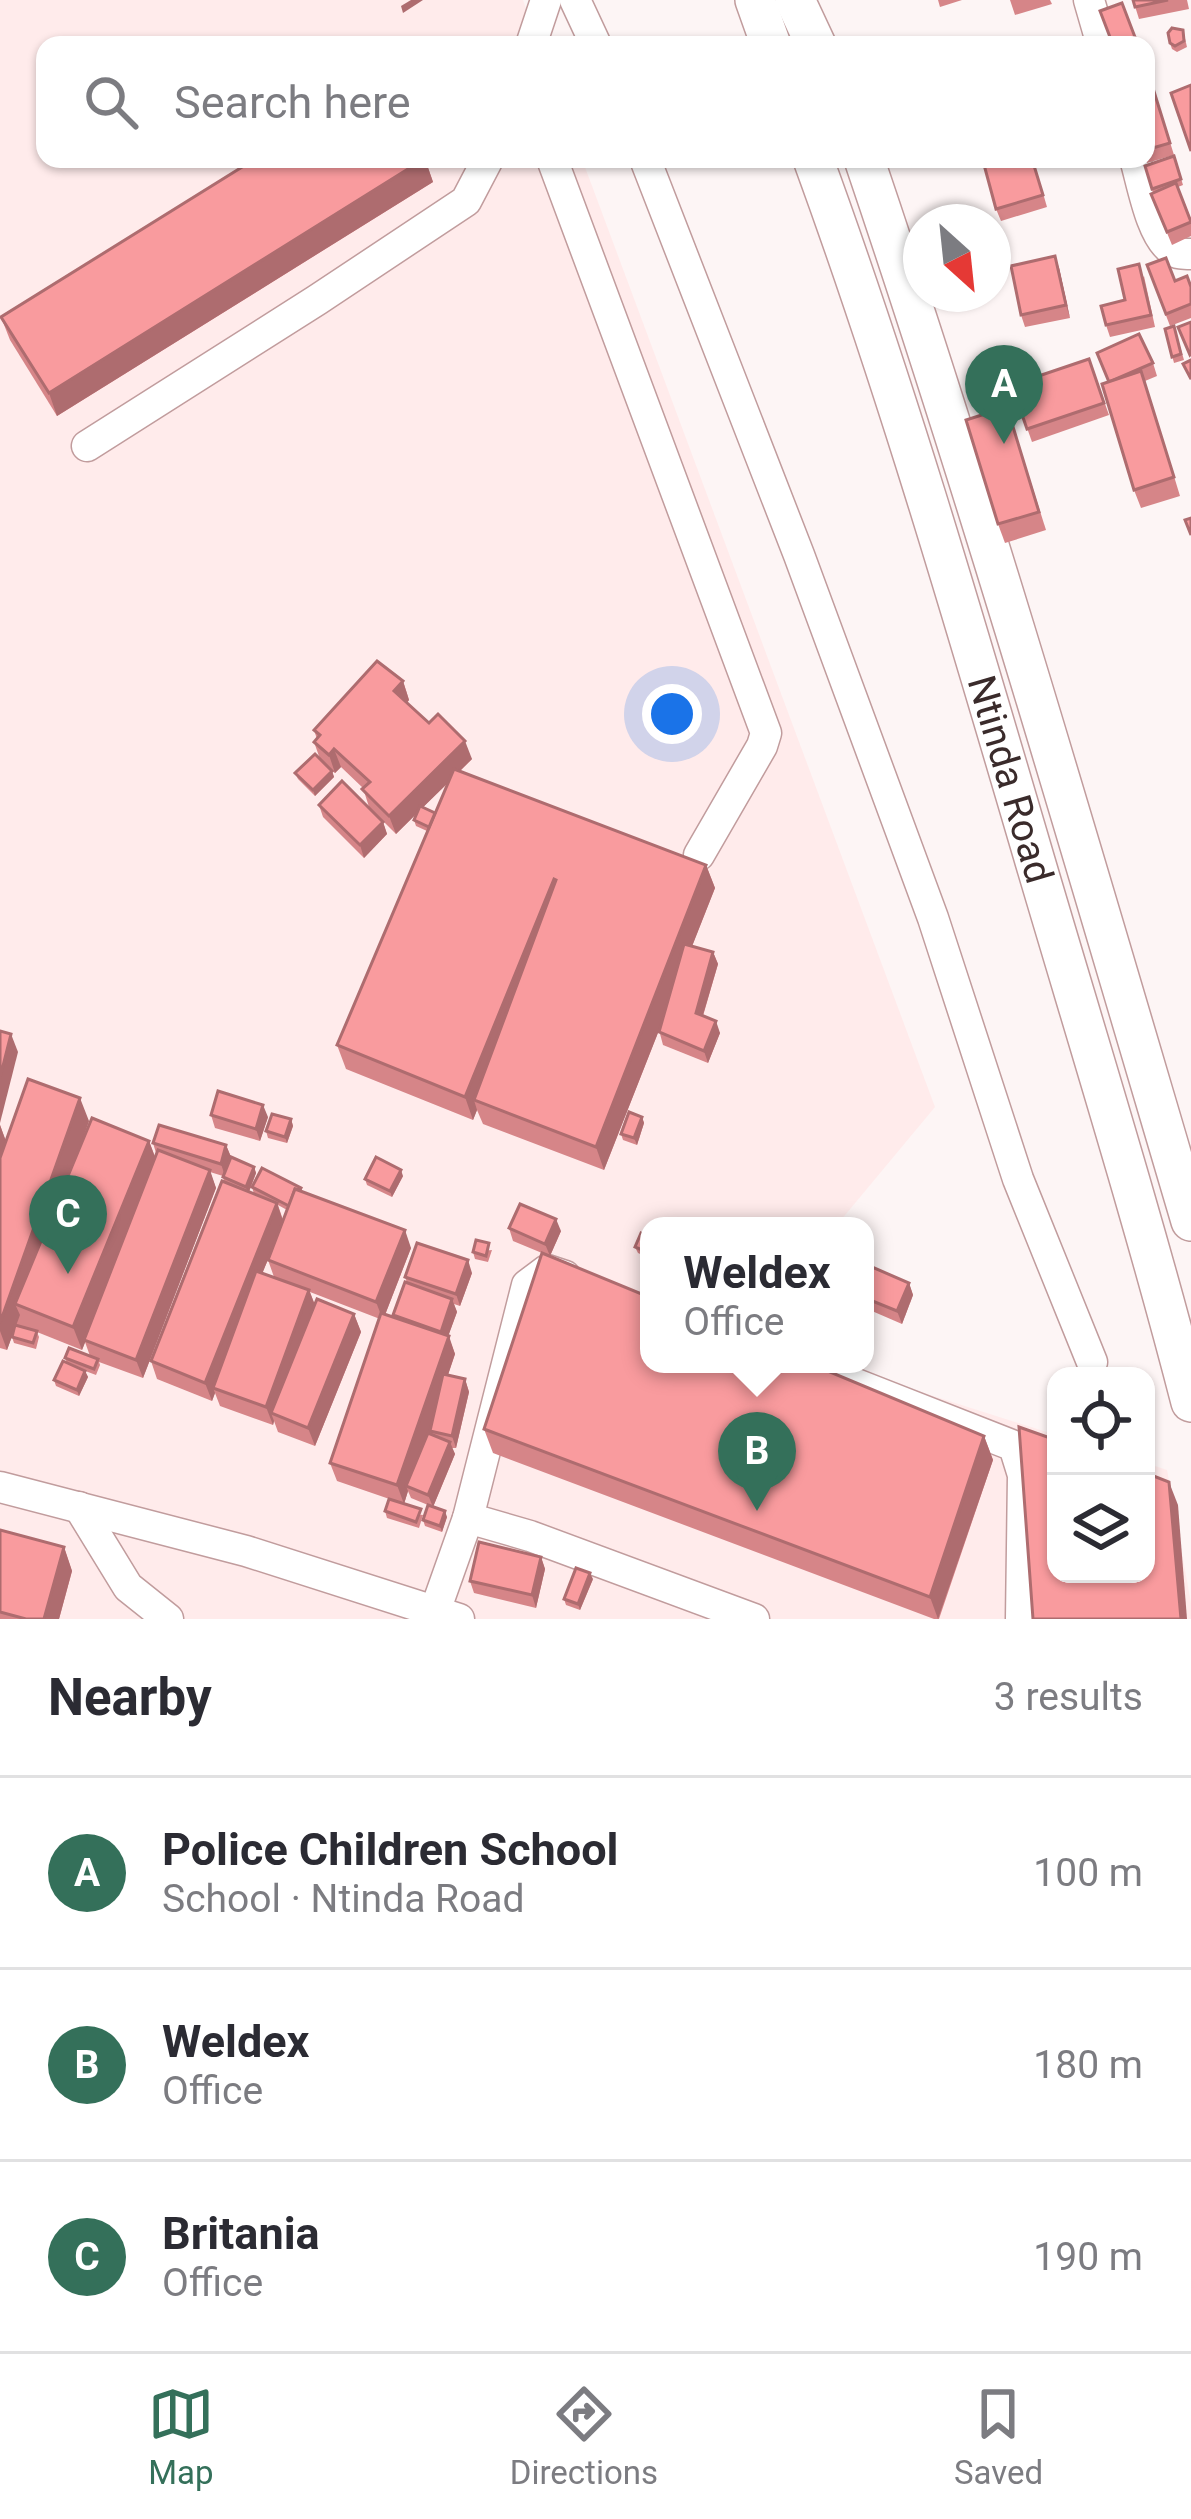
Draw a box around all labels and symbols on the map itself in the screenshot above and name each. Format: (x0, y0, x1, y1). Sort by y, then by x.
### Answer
north arrow (903, 204, 1011, 312)
pin: A (965, 345, 1043, 444)
street label: Ntinda Road (958, 670, 1062, 889)
your location (642, 684, 702, 744)
pin: C (29, 1175, 107, 1274)
pin: B (718, 1412, 796, 1511)

